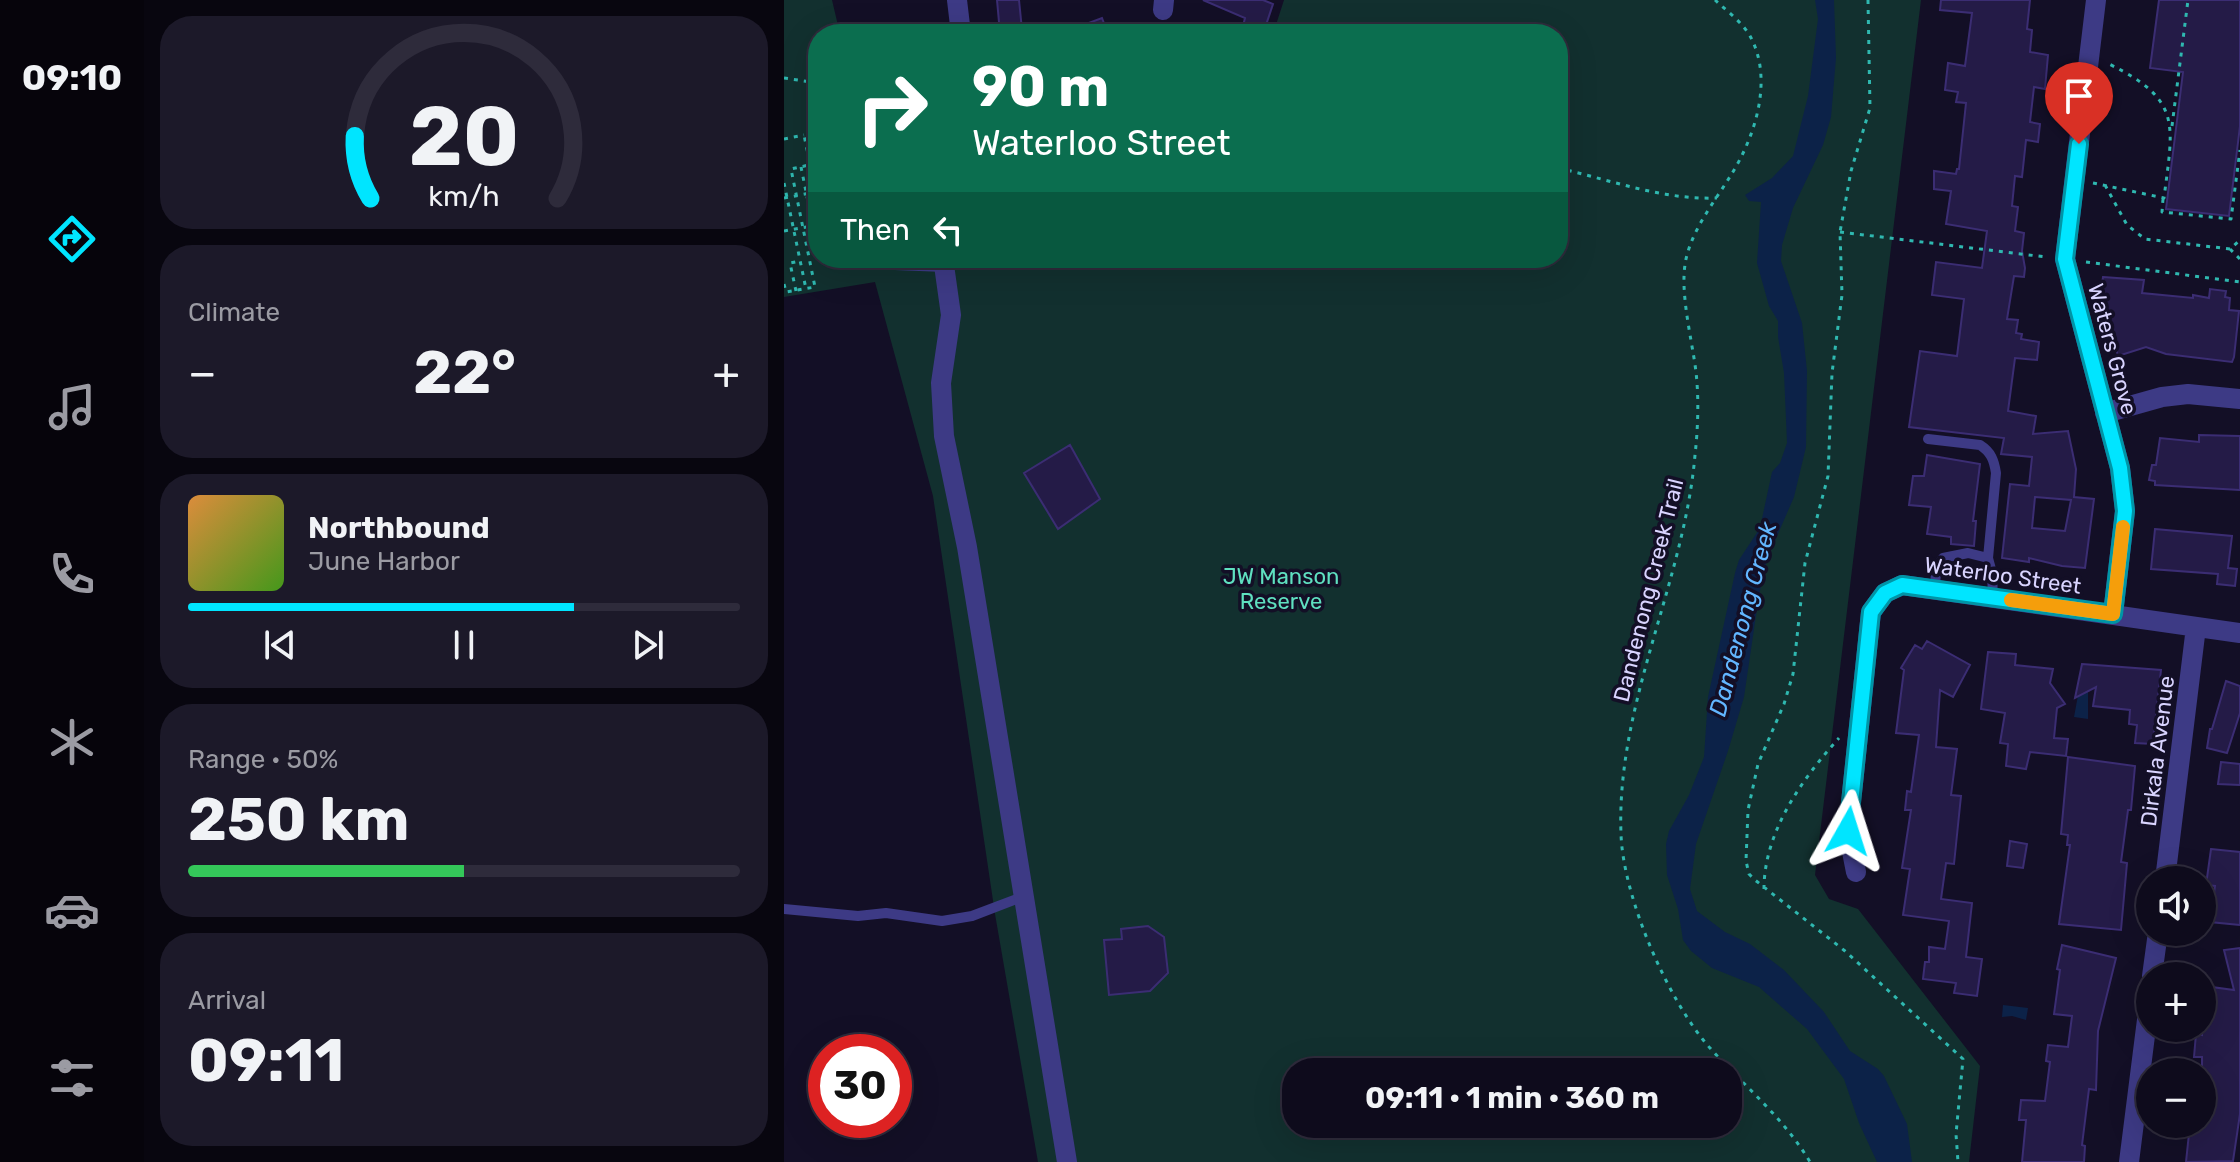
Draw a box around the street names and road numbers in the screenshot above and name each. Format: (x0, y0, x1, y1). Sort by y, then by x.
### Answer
street label: Waters Grove (2082, 281, 2143, 418)
street label: Dandenong Creek Trail (1608, 476, 1689, 705)
street label: Waterloo Street (1923, 551, 2083, 600)
street label: Dirkala Avenue (2135, 674, 2180, 828)

